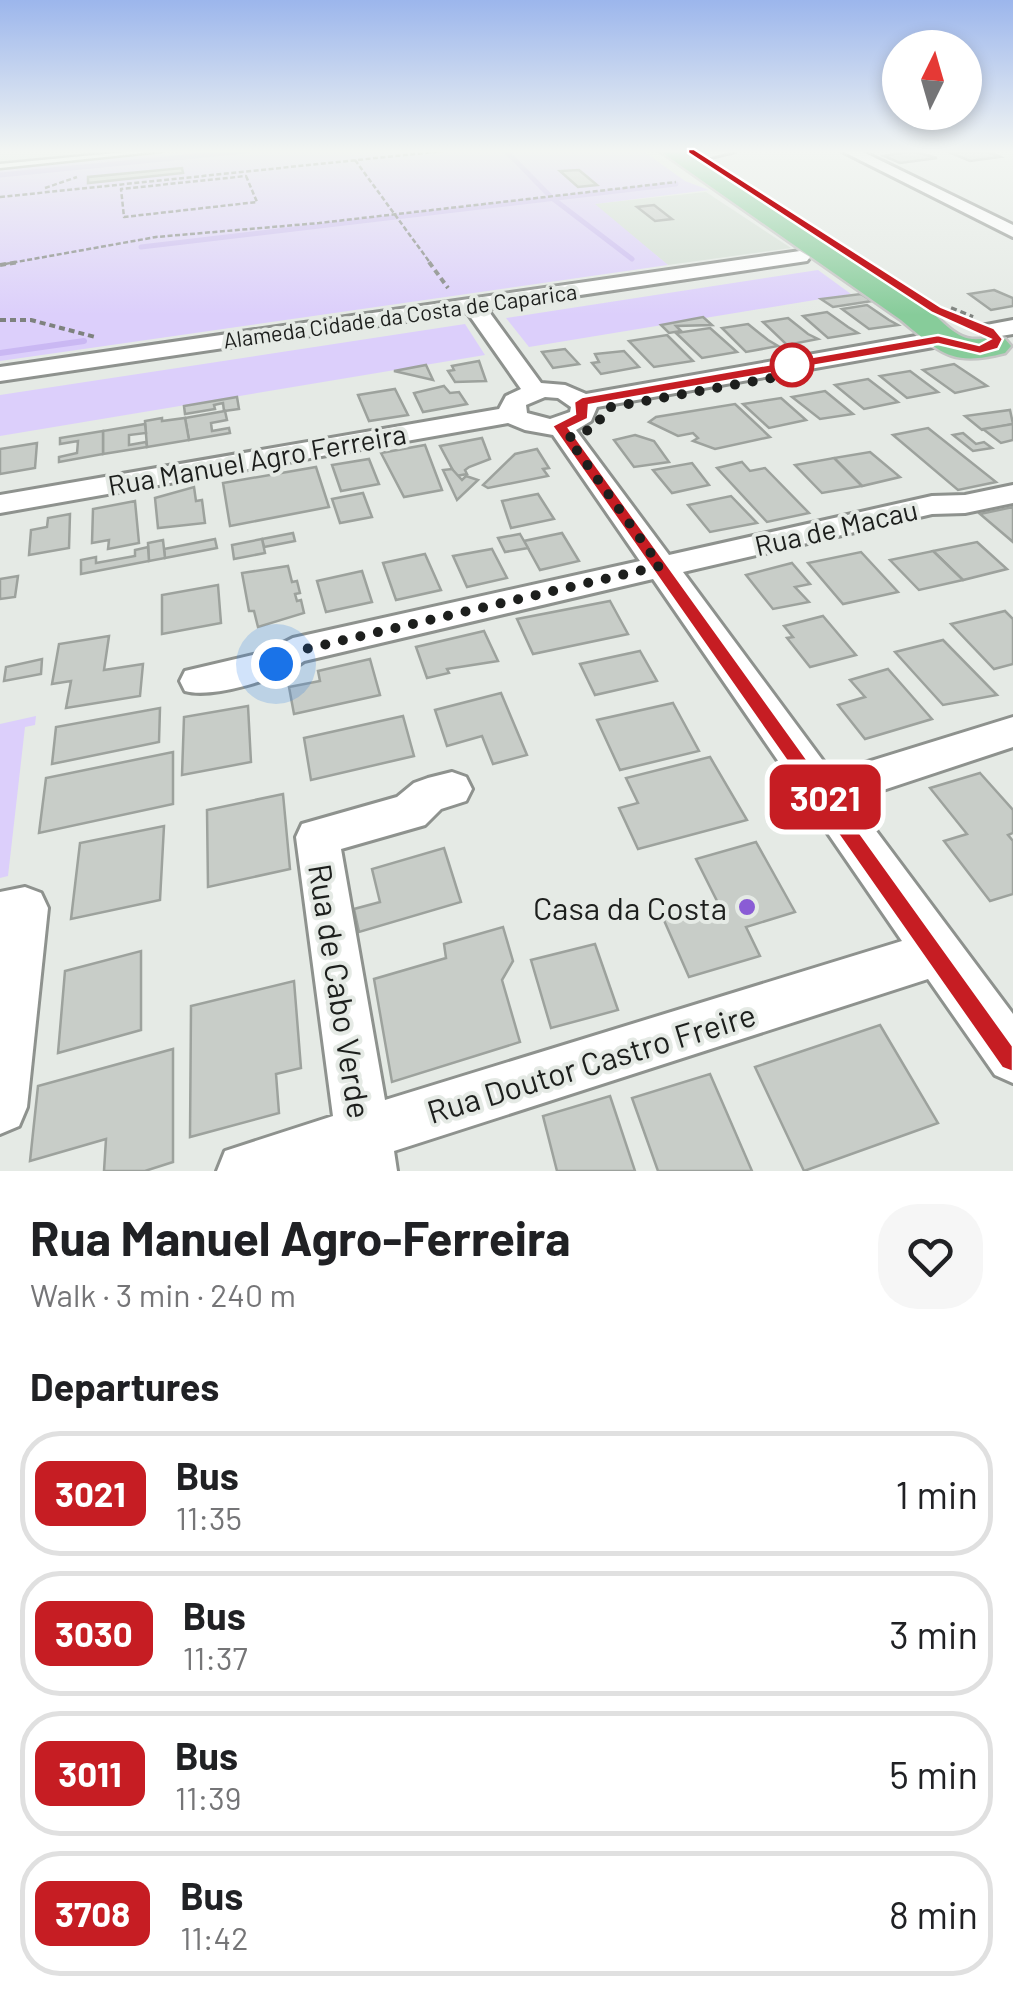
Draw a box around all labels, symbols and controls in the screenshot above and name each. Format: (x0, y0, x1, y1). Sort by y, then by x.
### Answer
north arrow (882, 30, 982, 130)
map controls (882, 30, 982, 130)
street label: Alameda Cidade da Costa de Caparica (221, 277, 579, 353)
unlabelled marker (771, 344, 813, 386)
street label: Rua Manuel Agro Ferreira (105, 416, 409, 502)
street label: Rua de Macau (751, 492, 921, 562)
your location (251, 639, 301, 689)
line badge: 3021 (755, 764, 895, 830)
text: 3021 (790, 776, 860, 818)
street label: Rua de Cabo Verde (302, 861, 380, 1121)
place label: Casa da Costa (533, 888, 727, 926)
marker: Casa da Costa (736, 896, 758, 918)
street label: Rua Doutor Castro Freire (422, 994, 760, 1130)
button: heart (878, 1204, 983, 1309)
text: Rua Manuel Agro-Ferreira (30, 1208, 571, 1266)
text: Walk · 3 min · 240 m (30, 1275, 296, 1313)
text: Departures (30, 1363, 219, 1409)
text: Bus (176, 1452, 239, 1498)
text: 1 min (896, 1471, 978, 1517)
text: 3021 (55, 1472, 126, 1514)
text: 11:35 (176, 1498, 242, 1536)
text: Bus (183, 1592, 246, 1638)
text: 3 min (889, 1611, 978, 1657)
text: 3030 (55, 1612, 133, 1654)
text: 11:37 (183, 1638, 248, 1676)
text: Bus (175, 1732, 238, 1778)
text: 5 min (889, 1751, 978, 1797)
text: 3011 (58, 1752, 122, 1794)
text: 11:39 (175, 1778, 242, 1816)
text: Bus (180, 1872, 243, 1918)
text: 8 min (889, 1891, 978, 1937)
text: 3708 (55, 1892, 130, 1934)
text: 11:42 (180, 1918, 248, 1956)

